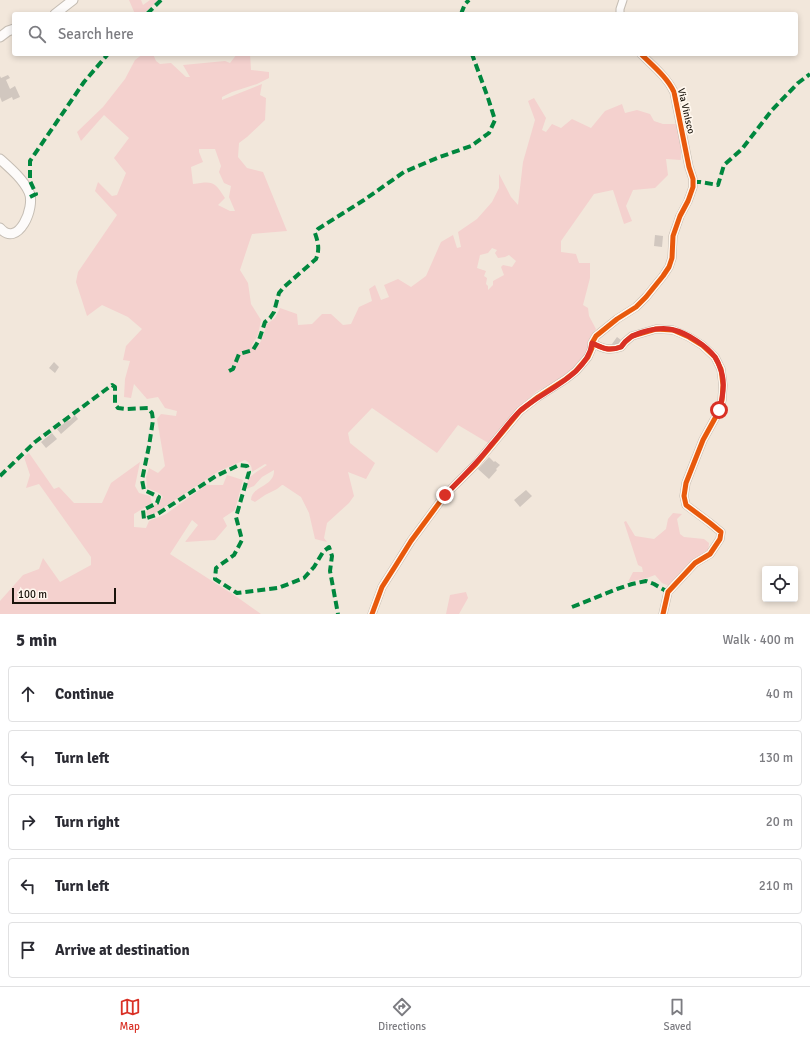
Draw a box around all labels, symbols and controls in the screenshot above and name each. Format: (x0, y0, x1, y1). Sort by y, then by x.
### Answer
search box (12, 12, 798, 56)
icon: search (26, 23, 48, 45)
text: Search here (58, 25, 134, 43)
street label: Via Vinisco (675, 87, 697, 135)
route start (710, 401, 728, 419)
route end (436, 486, 454, 504)
map controls (762, 566, 798, 602)
button: locate (762, 566, 798, 602)
scale bar (12, 586, 116, 605)
text: 100 m (18, 588, 47, 601)
text: 5 min (16, 630, 57, 651)
text: Walk · 400 m (723, 632, 794, 648)
icon: ahead (17, 683, 39, 705)
text: Continue (55, 685, 114, 703)
text: 40 m (766, 686, 793, 702)
icon: left (17, 747, 39, 769)
text: Turn left (55, 749, 109, 767)
text: 130 m (759, 750, 793, 766)
icon: right (17, 811, 39, 833)
text: Turn right (55, 813, 120, 831)
text: 20 m (766, 814, 793, 830)
icon: left (17, 875, 39, 897)
text: Turn left (55, 877, 109, 895)
text: 210 m (759, 878, 793, 894)
icon: arrive (17, 939, 39, 961)
text: Arrive at destination (55, 941, 190, 959)
tab: Map (119, 996, 141, 1033)
tab: Directions (378, 996, 426, 1033)
tab: Saved (664, 996, 691, 1033)

